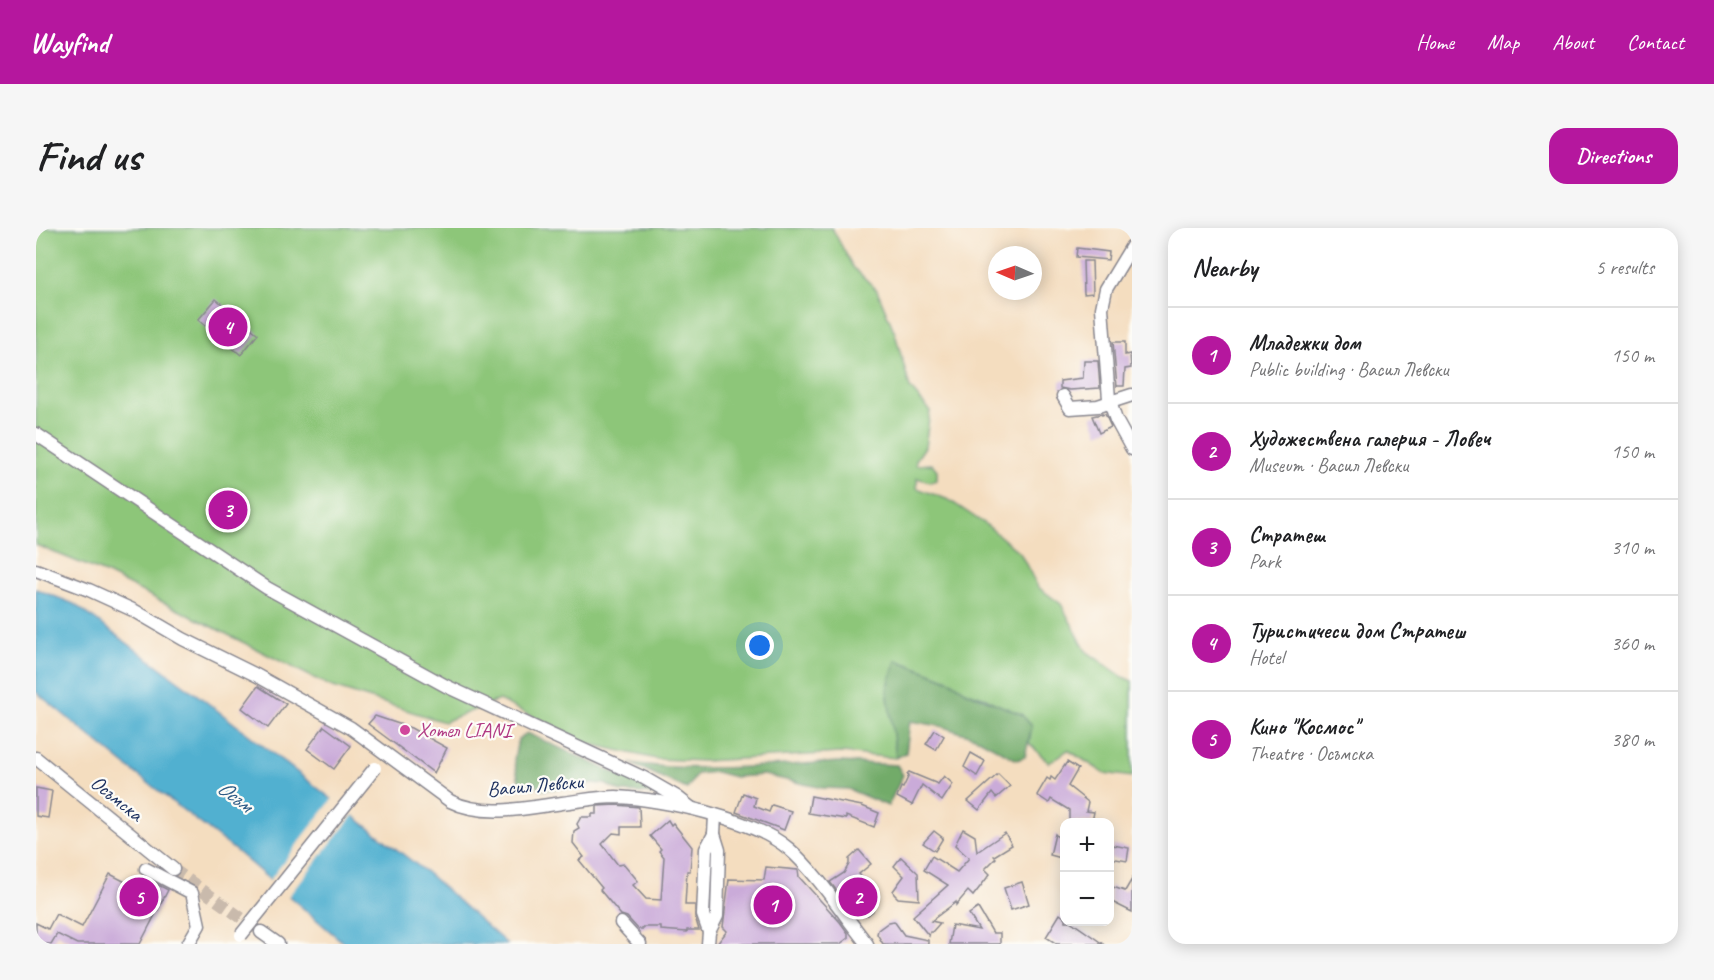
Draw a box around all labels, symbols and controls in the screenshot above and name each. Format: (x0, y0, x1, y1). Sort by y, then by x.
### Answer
text: Wayfind (30, 25, 109, 60)
text: Home (1416, 29, 1454, 55)
text: Map (1487, 29, 1519, 55)
text: About (1552, 29, 1594, 55)
text: Contact (1627, 29, 1684, 55)
button: Directions (1549, 128, 1678, 184)
text: Find us (36, 130, 141, 183)
north arrow (988, 246, 1042, 300)
text: Nearby (1192, 251, 1257, 284)
text: 5 results (1595, 255, 1654, 280)
pin: 4 (208, 304, 248, 350)
text: Младежки дом (1249, 329, 1361, 357)
text: 1 (1207, 343, 1216, 368)
text: 150 m (1611, 343, 1654, 368)
text: Public building · Васил Левски (1249, 357, 1449, 382)
text: Художествена галерия - Ловеч (1249, 425, 1490, 453)
text: 2 (1207, 439, 1216, 464)
text: 150 m (1611, 439, 1654, 464)
text: Museum · Васил Левски (1249, 453, 1408, 478)
pin: 3 (208, 488, 248, 532)
text: Стратеш (1249, 521, 1325, 549)
text: 3 (1207, 535, 1216, 560)
text: 310 m (1611, 535, 1654, 560)
text: Park (1249, 549, 1281, 574)
text: Туристичеси дом Стратеш (1249, 617, 1466, 645)
your location (745, 631, 774, 660)
text: 4 (1207, 631, 1216, 656)
text: 360 m (1611, 631, 1654, 656)
text: Hotel (1249, 645, 1284, 670)
text: Кино "Космос" (1249, 713, 1359, 741)
place label: Хотел LIANI (417, 717, 516, 743)
marker: Хотел LIANI (398, 723, 412, 737)
text: 5 (1207, 727, 1216, 752)
text: 380 m (1611, 727, 1654, 752)
text: Theatre · Осъмска (1249, 741, 1373, 766)
street label: Васил Левски (486, 768, 585, 802)
street label: Осъмска (86, 769, 150, 828)
water label: Осъм (212, 774, 261, 821)
map controls (1060, 818, 1114, 926)
button: + (1060, 818, 1114, 872)
button: − (1060, 872, 1114, 926)
pin: 5 (120, 874, 158, 920)
pin: 2 (838, 874, 878, 920)
pin: 1 (754, 882, 792, 928)

